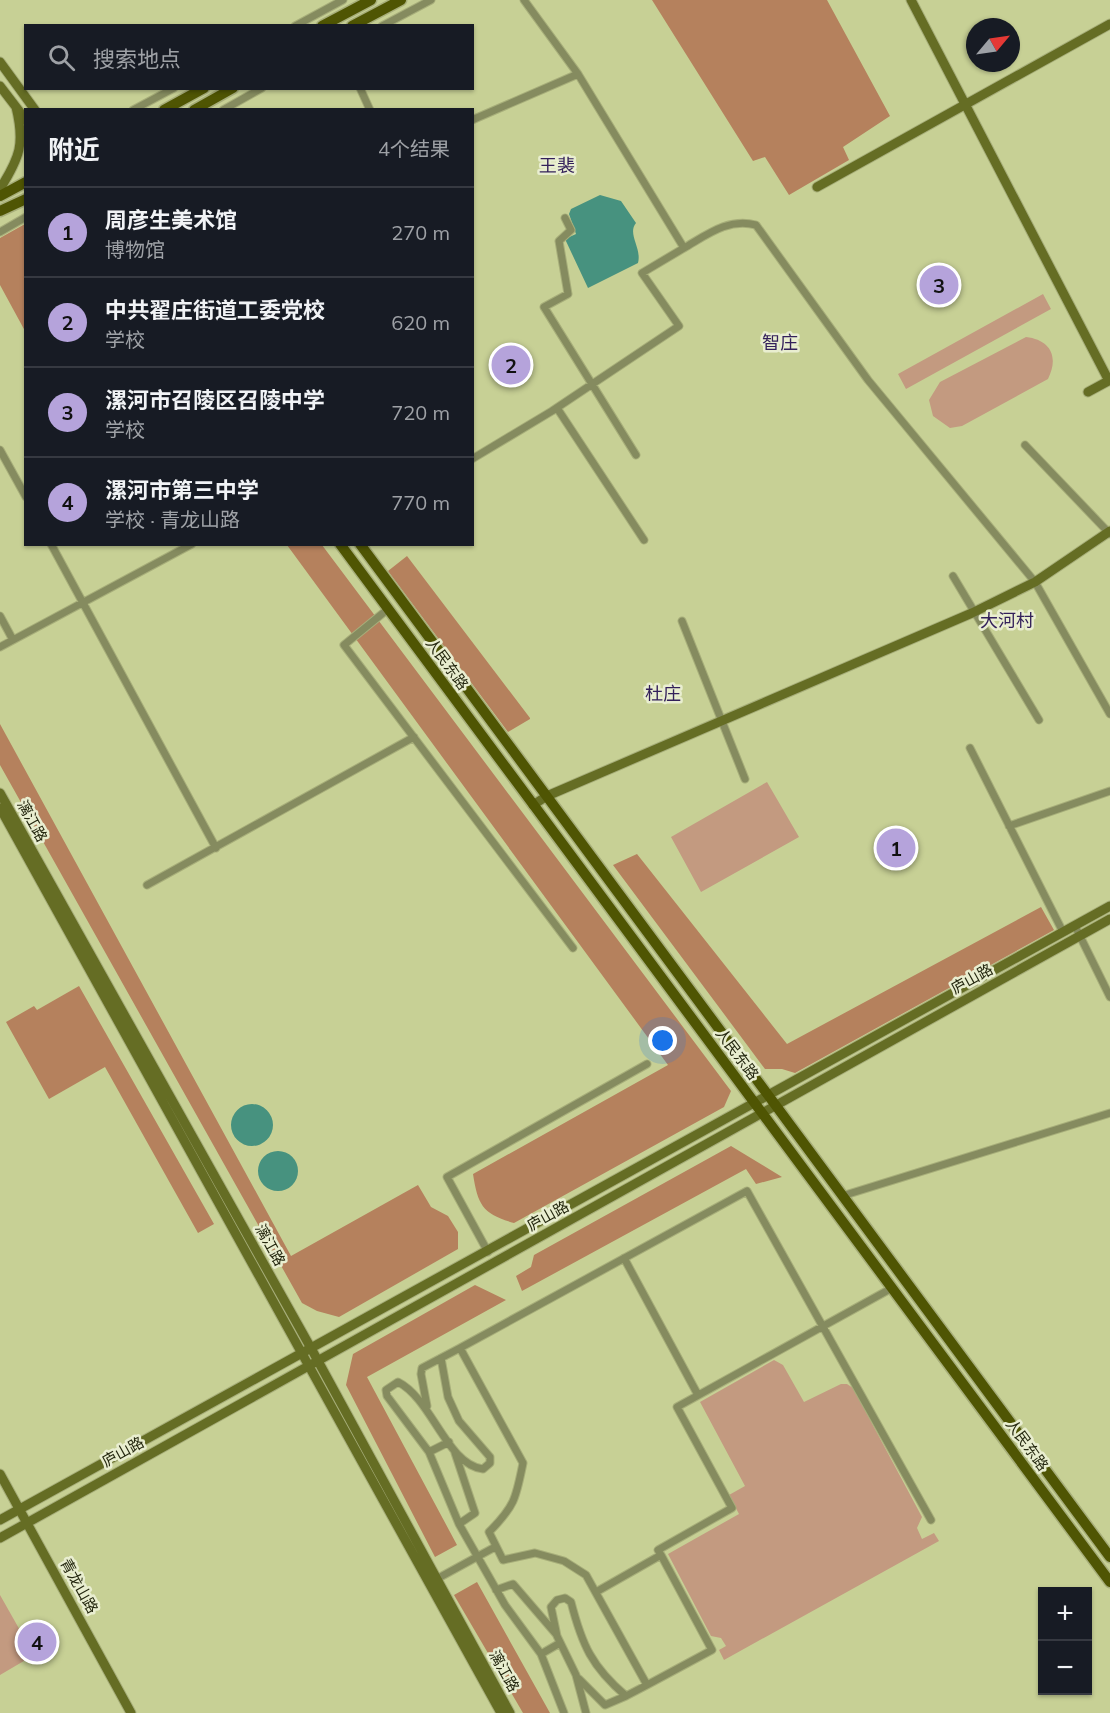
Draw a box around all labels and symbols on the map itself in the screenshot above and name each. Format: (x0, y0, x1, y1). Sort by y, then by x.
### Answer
north arrow (966, 18, 1020, 72)
district label: 王裴 (539, 154, 575, 177)
pin: 3 (920, 262, 958, 308)
district label: 智庄 (762, 331, 798, 354)
pin: 2 (492, 342, 530, 388)
district label: 大河村 (980, 609, 1034, 632)
street label: 人民东路 (422, 634, 473, 694)
district label: 杜庄 (645, 682, 681, 705)
street label: 漓江路 (13, 796, 52, 845)
pin: 1 (876, 826, 916, 870)
street label: 庐山路 (947, 959, 996, 998)
street label: 人民东路 (712, 1024, 763, 1083)
your location (648, 1026, 677, 1055)
street label: 庐山路 (523, 1196, 572, 1235)
street label: 漓江路 (251, 1220, 290, 1269)
street label: 人民东路 (1002, 1415, 1053, 1475)
street label: 庐山路 (98, 1432, 147, 1471)
street label: 青龙山路 (57, 1555, 102, 1617)
pin: 4 (18, 1620, 57, 1664)
street label: 漓江路 (485, 1646, 524, 1695)

